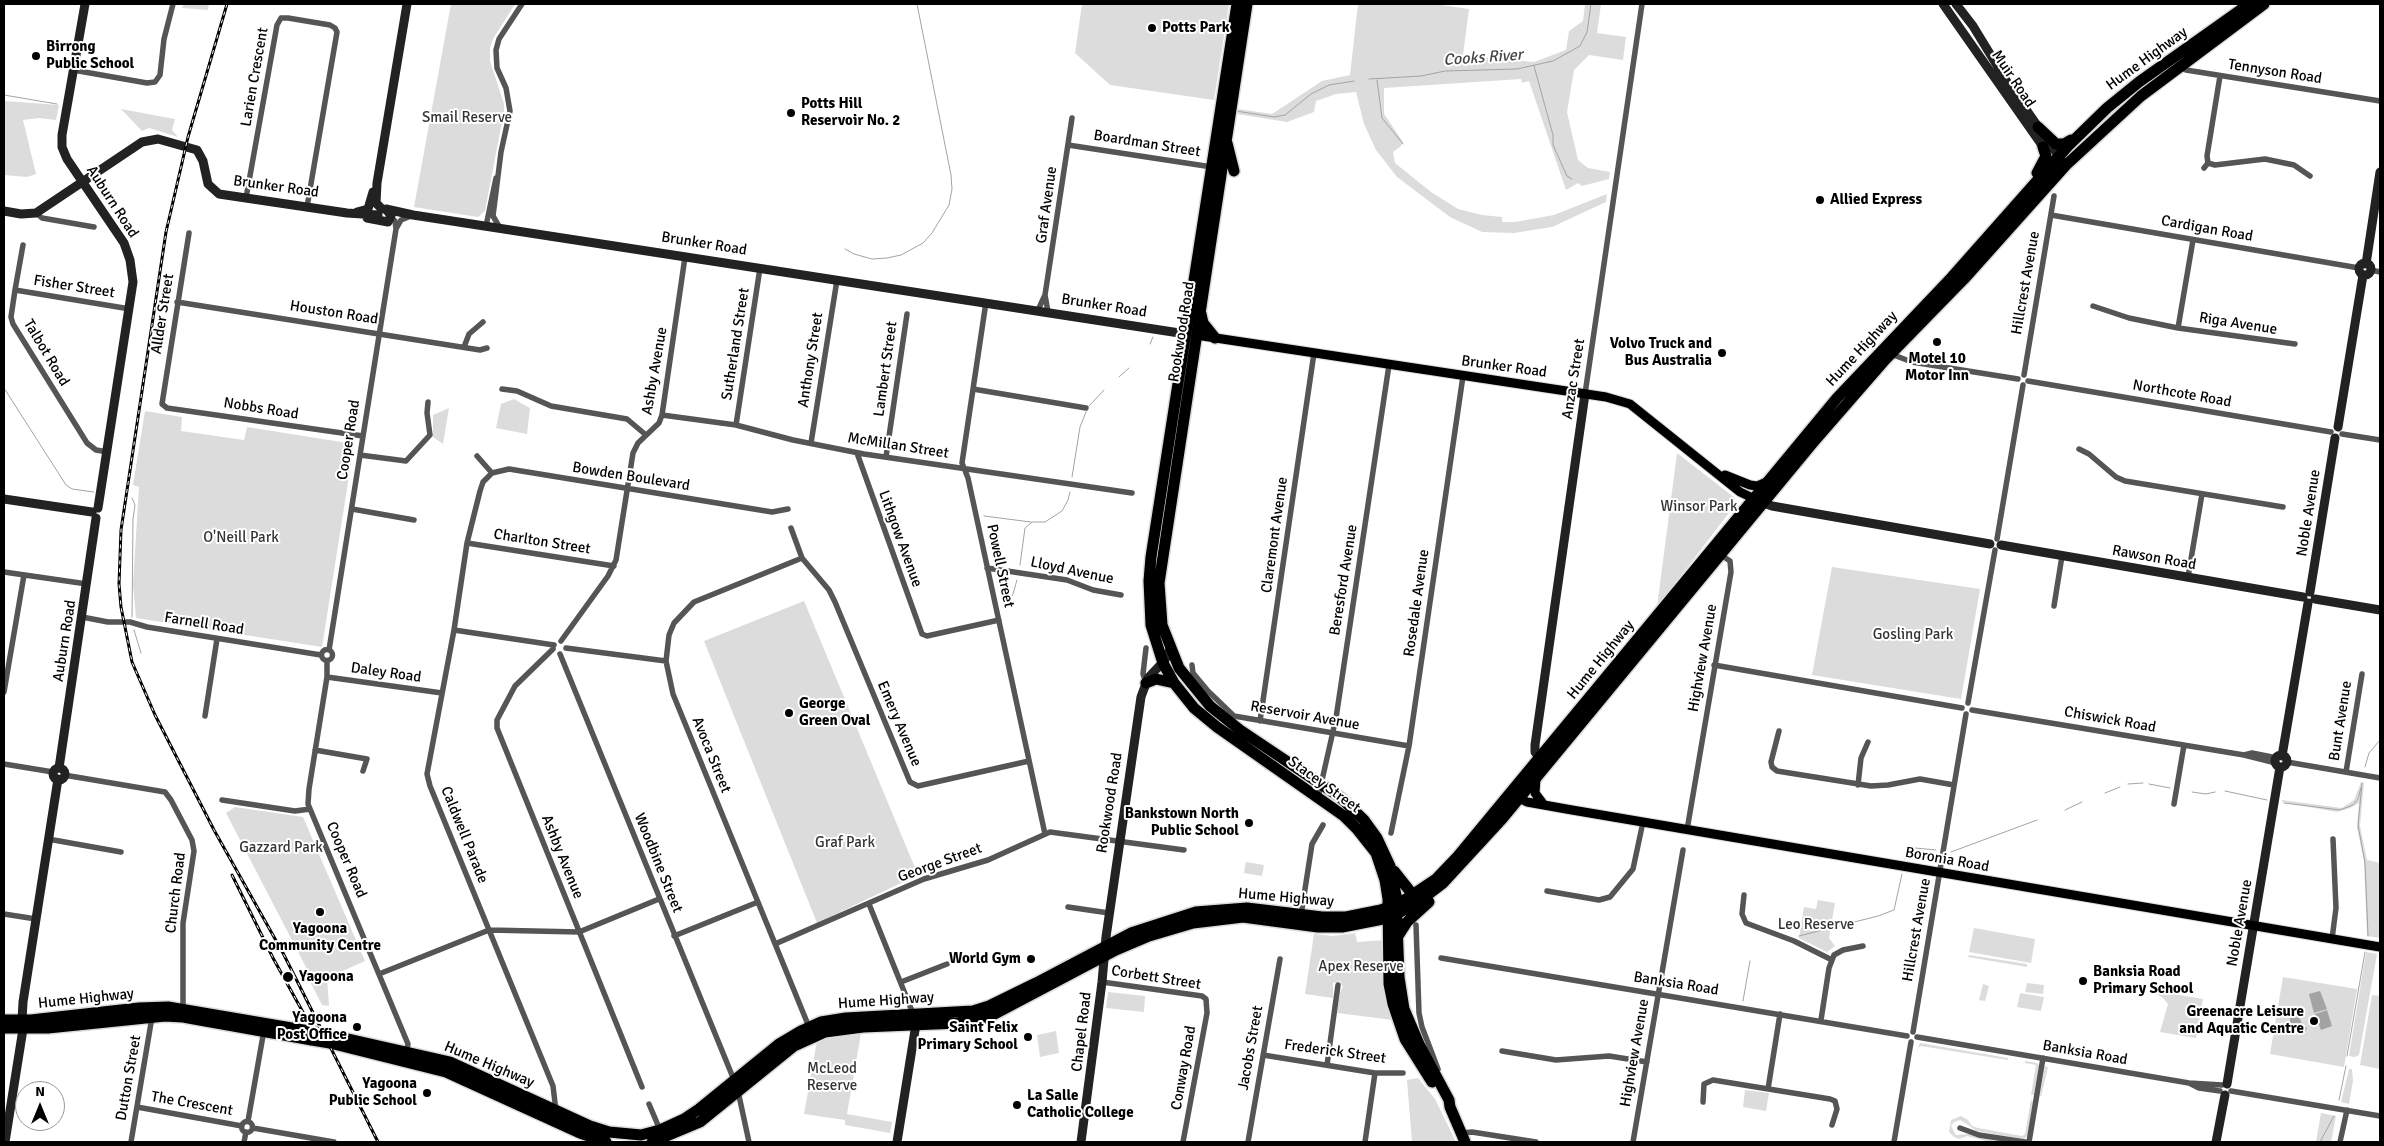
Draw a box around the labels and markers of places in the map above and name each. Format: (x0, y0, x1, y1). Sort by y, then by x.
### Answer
place label: Potts Park (1162, 19, 1230, 37)
marker: Potts Park (1146, 22, 1158, 34)
place label: Birrong Public School (46, 38, 134, 73)
marker: Birrong Public School (30, 50, 42, 62)
place label: Potts Hill Reservoir No. 2 (801, 95, 900, 130)
marker: Potts Hill Reservoir No. 2 (785, 107, 797, 119)
place label: Allied Express (1830, 191, 1922, 209)
marker: Allied Express (1814, 194, 1826, 206)
place label: Volvo Truck and Bus Australia (1610, 335, 1712, 370)
marker: Motel 10 Motor Inn (1931, 336, 1943, 348)
marker: Volvo Truck and Bus Australia (1716, 347, 1728, 359)
place label: Motel 10 Motor Inn (1905, 350, 1969, 385)
place label: George Green Oval (799, 695, 870, 730)
marker: George Green Oval (783, 707, 795, 719)
place label: Bankstown North Public School (1125, 805, 1239, 840)
marker: Bankstown North Public School (1243, 817, 1255, 829)
marker: Yagoona Community Centre (314, 906, 326, 918)
place label: Yagoona Community Centre (259, 920, 381, 955)
place label: World Gym (949, 950, 1021, 968)
marker: World Gym (1025, 953, 1037, 965)
place label: Banksia Road Primary School (2093, 963, 2193, 998)
place label: Yagoona (299, 968, 354, 986)
marker: Yagoona (281, 970, 295, 984)
marker: Banksia Road Primary School (2077, 975, 2089, 987)
place label: Greenacre Leisure and Aquatic Centre (2179, 1003, 2304, 1038)
place label: Yagoona Post Office (277, 1009, 347, 1044)
marker: Greenacre Leisure and Aquatic Centre (2308, 1015, 2320, 1027)
place label: Saint Felix Primary School (918, 1019, 1018, 1054)
marker: Yagoona Post Office (351, 1021, 363, 1033)
marker: Saint Felix Primary School (1022, 1031, 1034, 1043)
place label: Yagoona Public School (329, 1075, 417, 1110)
marker: Yagoona Public School (421, 1087, 433, 1099)
place label: La Salle Catholic College (1027, 1087, 1134, 1122)
marker: La Salle Catholic College (1011, 1099, 1023, 1111)

